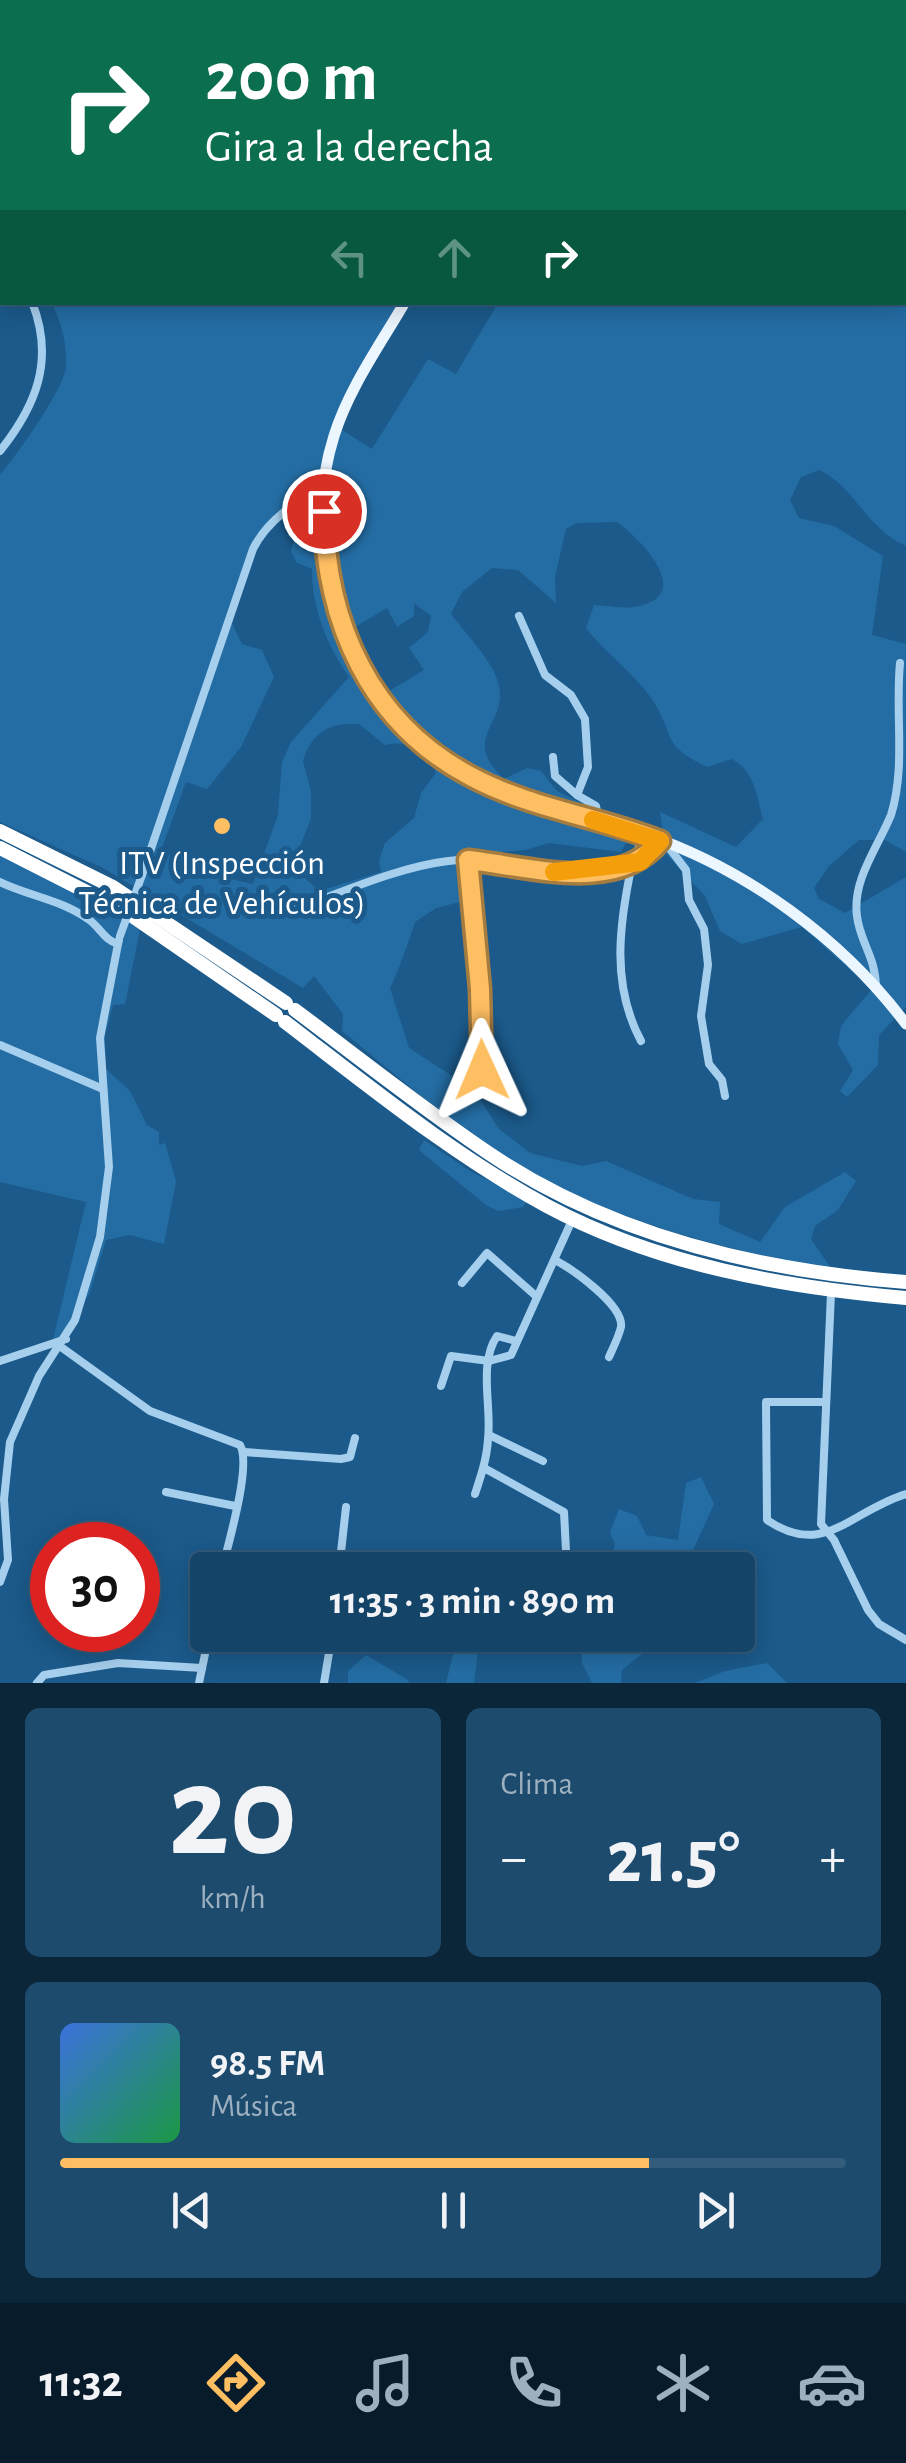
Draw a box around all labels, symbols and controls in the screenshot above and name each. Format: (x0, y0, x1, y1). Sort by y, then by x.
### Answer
icon: right (40, 40, 170, 170)
text: 200 m (205, 43, 378, 113)
text: Gira a la derecha (205, 125, 494, 170)
icon: left (322, 230, 377, 285)
icon: ahead (427, 230, 482, 285)
icon: right (532, 230, 587, 285)
pin (282, 469, 367, 554)
icon: arrive (297, 484, 352, 539)
marker: ITV (Inspección Técnica de Vehículos) (211, 815, 233, 837)
place label: ITV (Inspección Técnica de Vehículos) (78, 846, 366, 921)
position arrow (430, 1018, 534, 1122)
speed limit sign: 30 (30, 1522, 160, 1652)
text: 11:35 · 3 min · 890 m (330, 1583, 615, 1621)
text: 20 (168, 1749, 297, 1879)
text: Clima (501, 1768, 573, 1800)
text: 21.5° (606, 1821, 740, 1896)
text: − (501, 1831, 527, 1886)
text: + (820, 1831, 846, 1886)
text: km/h (200, 1882, 266, 1914)
text: 98.5 FM (210, 2045, 325, 2083)
text: Música (210, 2090, 297, 2122)
icon: previous (164, 2183, 219, 2238)
icon: pause (426, 2183, 481, 2238)
icon: next (688, 2183, 743, 2238)
icon: directions (201, 2348, 271, 2418)
icon: music (350, 2348, 420, 2418)
icon: phone (499, 2348, 569, 2418)
icon: climate (648, 2348, 718, 2418)
icon: car (797, 2348, 867, 2418)
text: 11:32 (39, 2360, 123, 2405)

